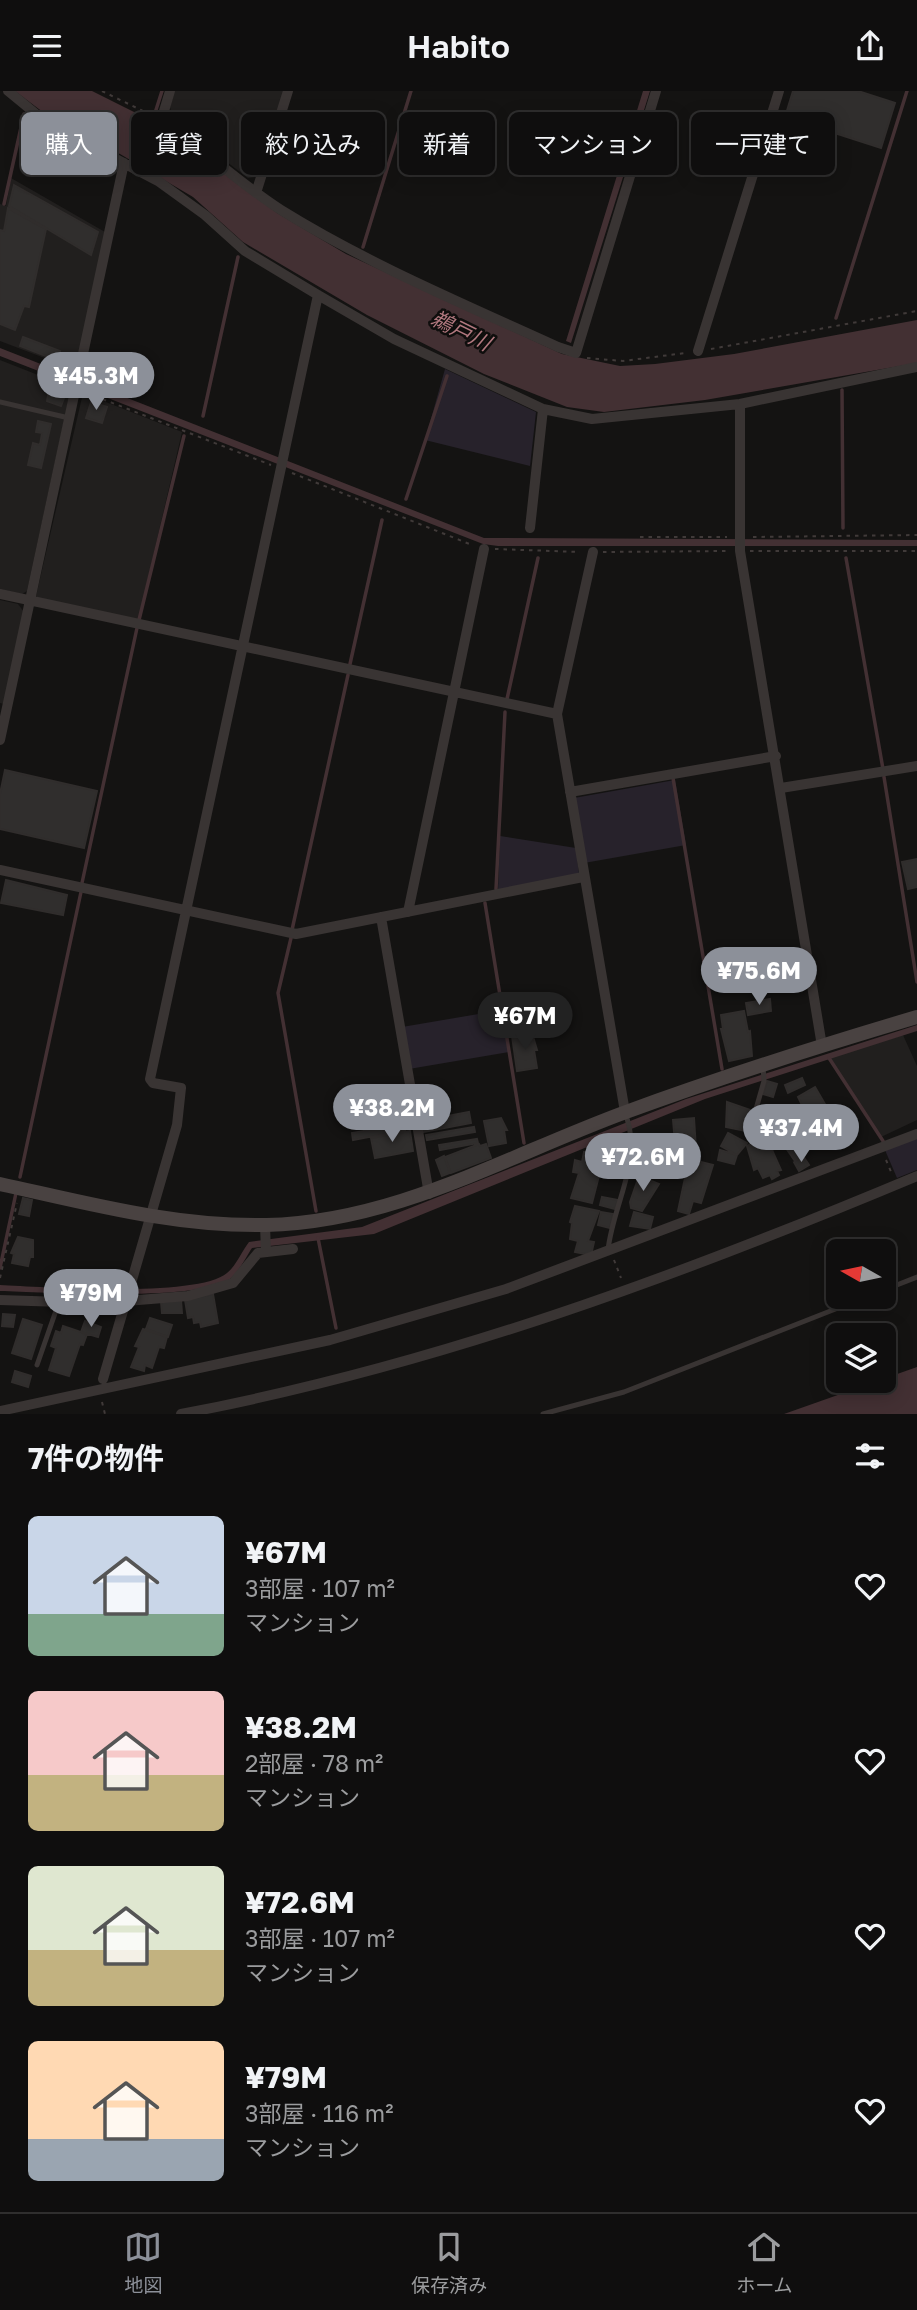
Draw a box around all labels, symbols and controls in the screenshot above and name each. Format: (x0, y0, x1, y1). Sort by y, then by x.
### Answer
icon: menu (28, 27, 66, 65)
text: Habito (407, 27, 510, 65)
icon: share (851, 27, 889, 65)
chip: 購入 (21, 112, 117, 175)
chip: 賃貸 (131, 112, 227, 175)
chip: 絞り込み (241, 112, 385, 175)
chip: 新着 (399, 112, 495, 175)
chip: マンション (509, 112, 677, 175)
chip: 一戸建て (691, 112, 835, 175)
water label: 鵜戸川 (427, 305, 497, 356)
pin: ¥45.3M (39, 353, 153, 412)
text: ¥45.3M (53, 361, 139, 389)
pin: ¥75.6M (702, 947, 816, 1007)
text: ¥75.6M (717, 956, 801, 984)
pin: ¥67M (484, 993, 566, 1052)
text: ¥67M (494, 1001, 556, 1029)
pin: ¥38.2M (335, 1084, 449, 1144)
text: ¥38.2M (349, 1093, 435, 1121)
pin: ¥37.4M (744, 1105, 858, 1164)
text: ¥37.4M (759, 1113, 843, 1141)
pin: ¥72.6M (586, 1133, 700, 1193)
text: ¥72.6M (601, 1142, 685, 1170)
north arrow (826, 1239, 896, 1309)
map controls (826, 1239, 896, 1393)
pin: ¥79M (50, 1269, 132, 1329)
text: ¥79M (60, 1278, 122, 1306)
button: layers (826, 1323, 896, 1393)
icon: filters (851, 1437, 889, 1475)
text: 7件の物件 (28, 1440, 164, 1476)
text: ¥67M (245, 1534, 327, 1570)
icon: home (84, 1544, 168, 1628)
icon: heart (851, 1567, 889, 1605)
text: 3部屋 · 107 m² (245, 1574, 395, 1602)
text: マンション (245, 1608, 360, 1636)
text: ¥38.2M (245, 1709, 357, 1745)
icon: home (84, 1719, 168, 1803)
icon: heart (851, 1742, 889, 1780)
text: 2部屋 · 78 m² (245, 1749, 383, 1777)
text: マンション (245, 1783, 360, 1811)
text: ¥72.6M (245, 1884, 355, 1920)
icon: home (84, 1894, 168, 1978)
icon: heart (851, 1917, 889, 1955)
text: 3部屋 · 107 m² (245, 1924, 395, 1952)
text: マンション (245, 1958, 360, 1986)
text: ¥79M (245, 2059, 327, 2095)
icon: home (84, 2069, 168, 2153)
icon: heart (851, 2092, 889, 2130)
text: 3部屋 · 116 m² (245, 2099, 393, 2127)
text: マンション (245, 2133, 360, 2161)
tab: 地図 (124, 2228, 162, 2297)
tab: 保存済み (411, 2228, 487, 2297)
tab: ホーム (736, 2228, 793, 2297)

